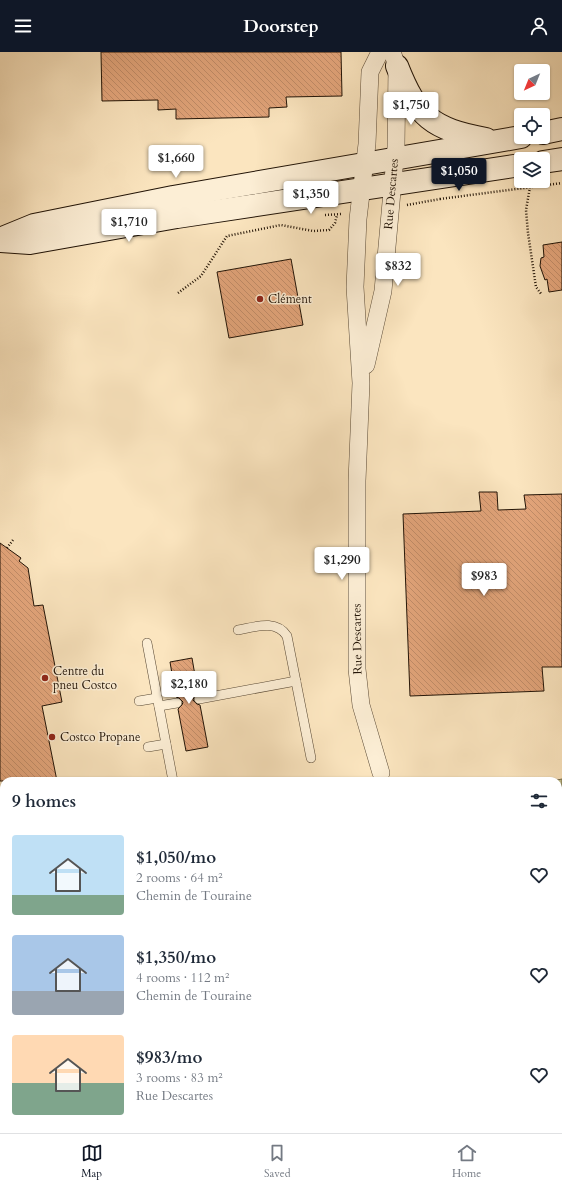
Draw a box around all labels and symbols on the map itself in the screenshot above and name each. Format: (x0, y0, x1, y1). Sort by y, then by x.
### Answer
north arrow (514, 64, 550, 100)
pin: $1,750 (378, 92, 444, 126)
pin: $1,660 (143, 145, 209, 179)
street label: Rue Descartes (380, 158, 402, 230)
pin: $1,050 (426, 158, 492, 192)
pin: $1,350 (278, 181, 344, 215)
pin: $1,710 (96, 209, 162, 243)
pin: $832 (374, 253, 422, 287)
place label: Clément (268, 291, 312, 307)
marker: Clément (255, 294, 265, 304)
pin: $1,290 (309, 547, 375, 581)
pin: $983 (460, 563, 508, 597)
street label: Rue Descartes (348, 603, 366, 675)
place label: Centre du pneu Costco (53, 663, 117, 693)
pin: $2,180 (156, 671, 222, 705)
marker: Centre du pneu Costco (40, 673, 50, 683)
place label: Costco Propane (60, 729, 140, 745)
marker: Costco Propane (47, 732, 57, 742)

